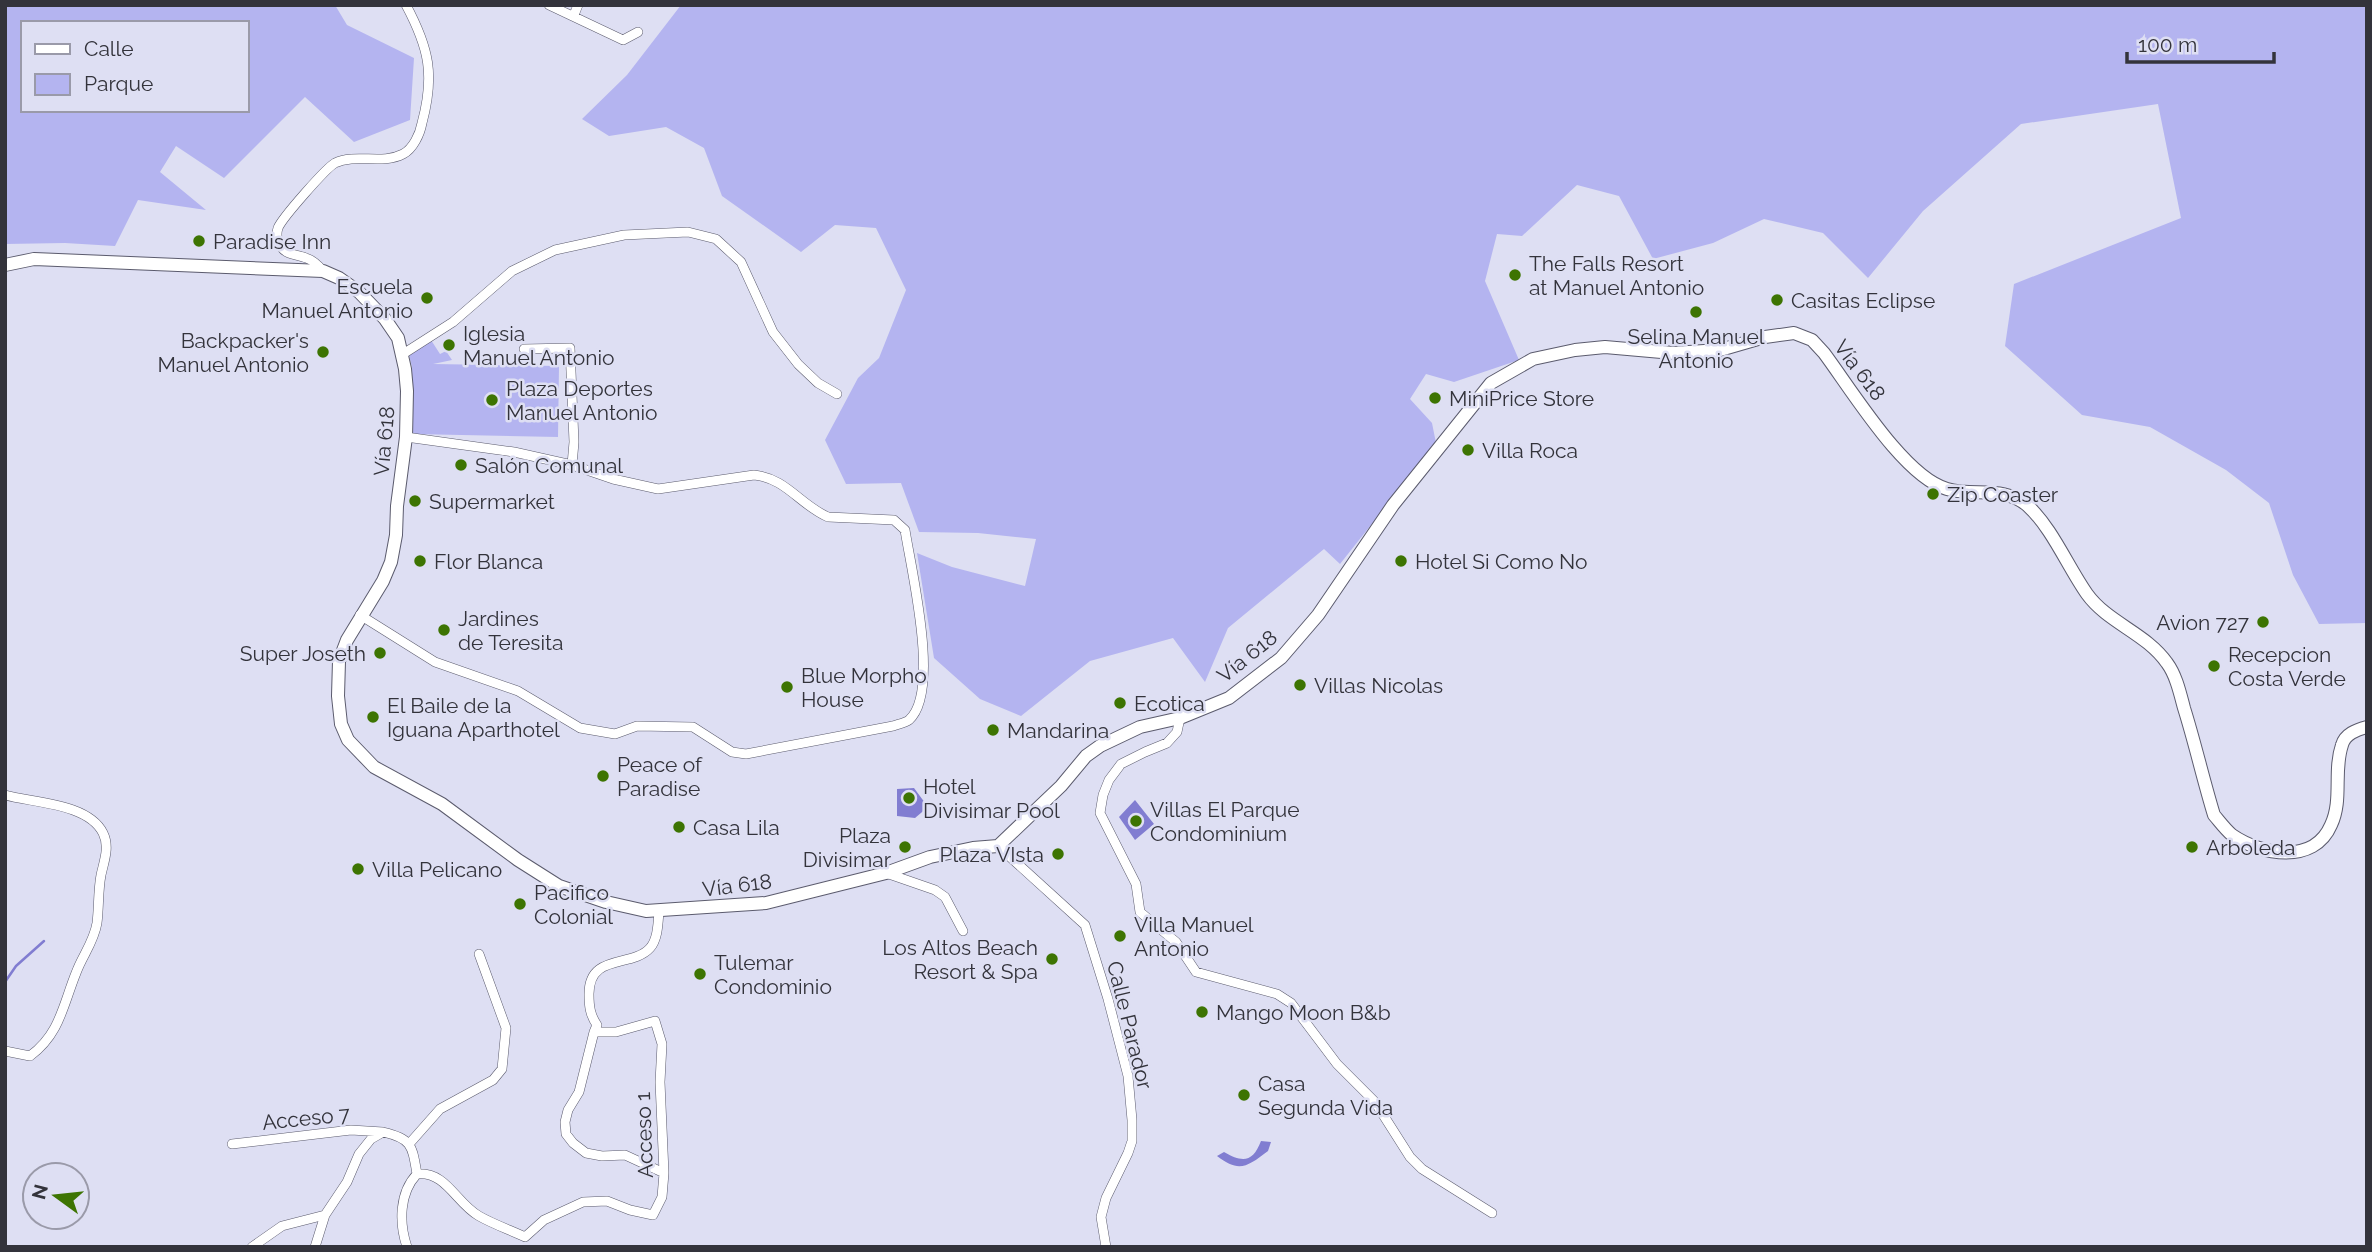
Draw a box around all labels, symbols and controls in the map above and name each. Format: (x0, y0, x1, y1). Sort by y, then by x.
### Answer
legend (21, 21, 248, 112)
scale bar (2127, 21, 2274, 65)
text: 100 m (2138, 32, 2197, 57)
text: Calle (84, 36, 134, 61)
text: Parque (84, 71, 153, 96)
place label: Paradise Inn (213, 229, 331, 254)
marker: Paradise Inn (191, 233, 207, 249)
place label: The Falls Resort at Manuel Antonio (1529, 251, 1704, 300)
marker: The Falls Resort at Manuel Antonio (1507, 267, 1523, 283)
place label: Escuela Manuel Antonio (261, 274, 413, 323)
place label: Casitas Eclipse (1791, 288, 1935, 313)
marker: Escuela Manuel Antonio (419, 290, 435, 306)
marker: Casitas Eclipse (1769, 292, 1785, 308)
marker: Selina Manuel Antonio (1688, 304, 1704, 320)
place label: Iglesia Manuel Antonio (463, 321, 615, 370)
place label: Selina Manuel Antonio (1628, 324, 1765, 373)
place label: Backpacker's Manuel Antonio (157, 328, 309, 377)
street label: Vía 618 (1829, 335, 1891, 405)
marker: Iglesia Manuel Antonio (441, 337, 457, 353)
marker: Backpacker's Manuel Antonio (315, 344, 331, 360)
place label: Plaza Deportes Manuel Antonio (506, 376, 658, 425)
place label: MiniPrice Store (1449, 386, 1594, 411)
marker: MiniPrice Store (1427, 390, 1443, 406)
marker: Plaza Deportes Manuel Antonio (484, 392, 500, 408)
street label: Vía 618 (369, 405, 399, 477)
place label: Villa Roca (1482, 438, 1578, 463)
marker: Villa Roca (1460, 442, 1476, 458)
place label: Salón Comunal (475, 453, 623, 478)
marker: Salón Comunal (453, 457, 469, 473)
place label: Zip Coaster (1947, 482, 2059, 507)
marker: Zip Coaster (1925, 486, 1941, 502)
place label: Supermarket (429, 489, 555, 514)
marker: Supermarket (407, 493, 423, 509)
place label: Flor Blanca (434, 549, 543, 574)
place label: Hotel Si Como No (1415, 549, 1588, 574)
marker: Flor Blanca (412, 553, 428, 569)
marker: Hotel Si Como No (1393, 553, 1409, 569)
place label: Jardines de Teresita (458, 606, 563, 655)
place label: Avion 727 (2156, 610, 2250, 635)
marker: Avion 727 (2255, 614, 2271, 630)
marker: Jardines de Teresita (436, 622, 452, 638)
street label: Vía 618 (1212, 624, 1282, 688)
place label: Super Joseth (240, 641, 366, 666)
place label: Recepcion Costa Verde (2228, 642, 2346, 691)
marker: Super Joseth (372, 645, 388, 661)
marker: Recepcion Costa Verde (2206, 658, 2222, 674)
place label: Blue Morpho House (801, 663, 927, 712)
place label: Villas Nicolas (1314, 673, 1443, 698)
marker: Villas Nicolas (1292, 677, 1308, 693)
marker: Blue Morpho House (779, 679, 795, 695)
place label: Ecotica (1134, 691, 1205, 716)
place label: El Baile de la Iguana Aparthotel (387, 693, 560, 742)
marker: Ecotica (1112, 695, 1128, 711)
marker: El Baile de la Iguana Aparthotel (365, 709, 381, 725)
place label: Mandarina (1007, 718, 1109, 743)
marker: Mandarina (985, 722, 1001, 738)
place label: Peace of Paradise (617, 752, 703, 801)
marker: Peace of Paradise (595, 768, 611, 784)
place label: Hotel Divisimar Pool (923, 774, 1060, 823)
marker: Hotel Divisimar Pool (901, 790, 917, 806)
place label: Villas El Parque Condominium (1150, 797, 1300, 846)
marker: Villas El Parque Condominium (1128, 813, 1144, 829)
place label: Casa Lila (693, 815, 780, 840)
marker: Casa Lila (671, 819, 687, 835)
place label: Plaza Divisimar (803, 823, 892, 872)
place label: Arboleda (2206, 835, 2296, 860)
marker: Plaza Divisimar (897, 839, 913, 855)
marker: Arboleda (2184, 839, 2200, 855)
place label: Plaza VIsta (939, 842, 1044, 867)
marker: Plaza VIsta (1050, 846, 1066, 862)
place label: Villa Pelicano (372, 857, 502, 882)
marker: Villa Pelicano (350, 861, 366, 877)
street label: Vía 618 (701, 868, 773, 902)
place label: Pacifico Colonial (534, 880, 613, 929)
marker: Pacifico Colonial (512, 896, 528, 912)
place label: Villa Manuel Antonio (1134, 912, 1254, 961)
marker: Villa Manuel Antonio (1112, 928, 1128, 944)
place label: Los Altos Beach Resort & Spa (882, 935, 1038, 984)
place label: Tulemar Condominio (714, 950, 832, 999)
marker: Los Altos Beach Resort & Spa (1044, 951, 1060, 967)
street label: Calle Parador (1102, 958, 1158, 1092)
marker: Tulemar Condominio (692, 966, 708, 982)
place label: Mango Moon B&b (1216, 1000, 1391, 1025)
marker: Mango Moon B&b (1194, 1004, 1210, 1020)
place label: Casa Segunda Vida (1258, 1071, 1393, 1120)
marker: Casa Segunda Vida (1236, 1087, 1252, 1103)
street label: Acceso 1 (630, 1092, 658, 1178)
street label: Acceso 7 (261, 1101, 352, 1135)
north arrow (21, 1161, 91, 1231)
text: N (27, 1182, 52, 1201)

